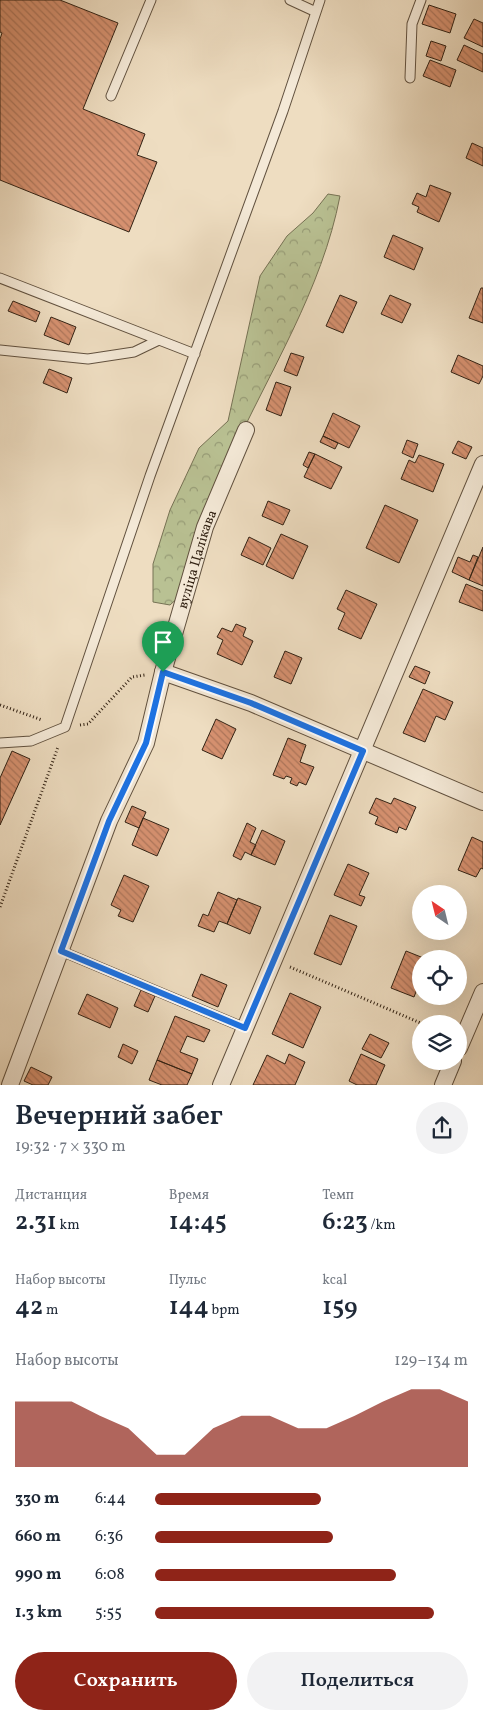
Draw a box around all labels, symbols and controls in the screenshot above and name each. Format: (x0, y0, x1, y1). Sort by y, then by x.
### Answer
street label: вуліца Цалікава (174, 507, 222, 611)
pin (142, 621, 184, 672)
icon: arrive (149, 628, 177, 656)
north arrow (412, 885, 468, 940)
map controls (412, 885, 467, 1070)
button: locate (412, 950, 467, 1005)
button: layers (412, 1015, 467, 1070)
text: Вечерний забег (15, 1097, 223, 1136)
button: share (416, 1102, 468, 1154)
text: 19:32 · 7 × 330 m (15, 1136, 126, 1158)
text: Дистанция (15, 1186, 87, 1205)
text: Время (169, 1186, 209, 1205)
text: Темп (322, 1186, 354, 1205)
text: 2.31 (15, 1205, 57, 1240)
text: 14:45 (169, 1205, 227, 1240)
text: 6:23 (322, 1205, 368, 1240)
text: km (57, 1216, 80, 1235)
text: /km (368, 1216, 396, 1235)
text: Набор высоты (15, 1271, 106, 1290)
text: Пульс (169, 1271, 206, 1290)
text: kcal (322, 1271, 347, 1290)
text: 42 (15, 1290, 43, 1325)
text: 144 (169, 1290, 209, 1325)
text: 159 (322, 1290, 357, 1325)
text: m (43, 1301, 58, 1320)
text: bpm (209, 1301, 240, 1320)
text: Набор высоты (15, 1350, 119, 1372)
text: 129–134 m (394, 1350, 468, 1372)
text: 330 m (15, 1488, 60, 1510)
text: 6:44 (95, 1488, 126, 1510)
text: 660 m (15, 1526, 61, 1548)
text: 6:36 (95, 1526, 123, 1548)
text: 990 m (15, 1564, 61, 1586)
text: 6:08 (95, 1564, 125, 1586)
text: 1.3 km (15, 1602, 62, 1624)
text: 5:55 (95, 1602, 122, 1624)
button: Сохранить (15, 1652, 237, 1710)
button: Поделиться (247, 1652, 468, 1710)

